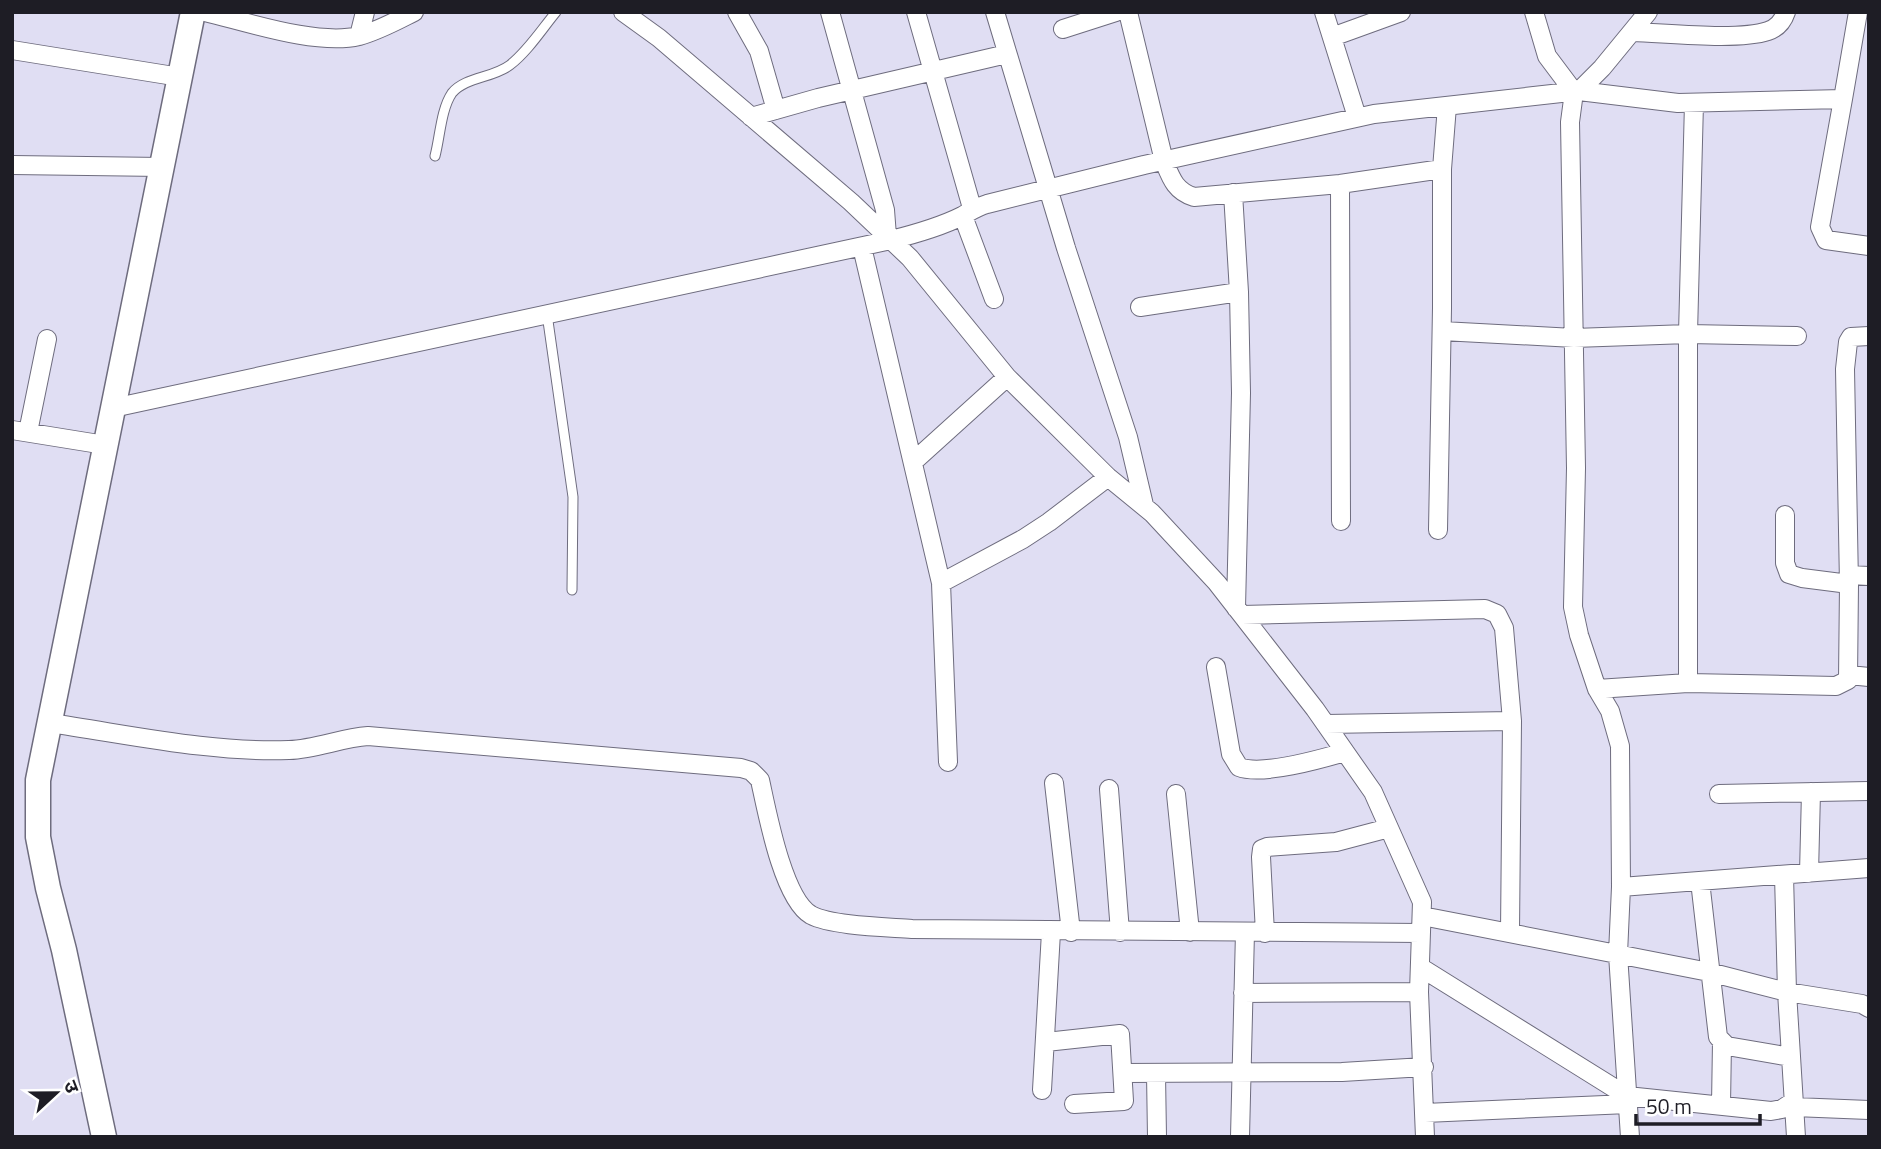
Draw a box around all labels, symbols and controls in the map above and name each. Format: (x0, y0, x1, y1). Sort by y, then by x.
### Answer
north arrow (21, 1058, 91, 1128)
text: उ (57, 1076, 88, 1098)
scale bar (1636, 1082, 1760, 1126)
text: 50 m (1646, 1090, 1692, 1122)

